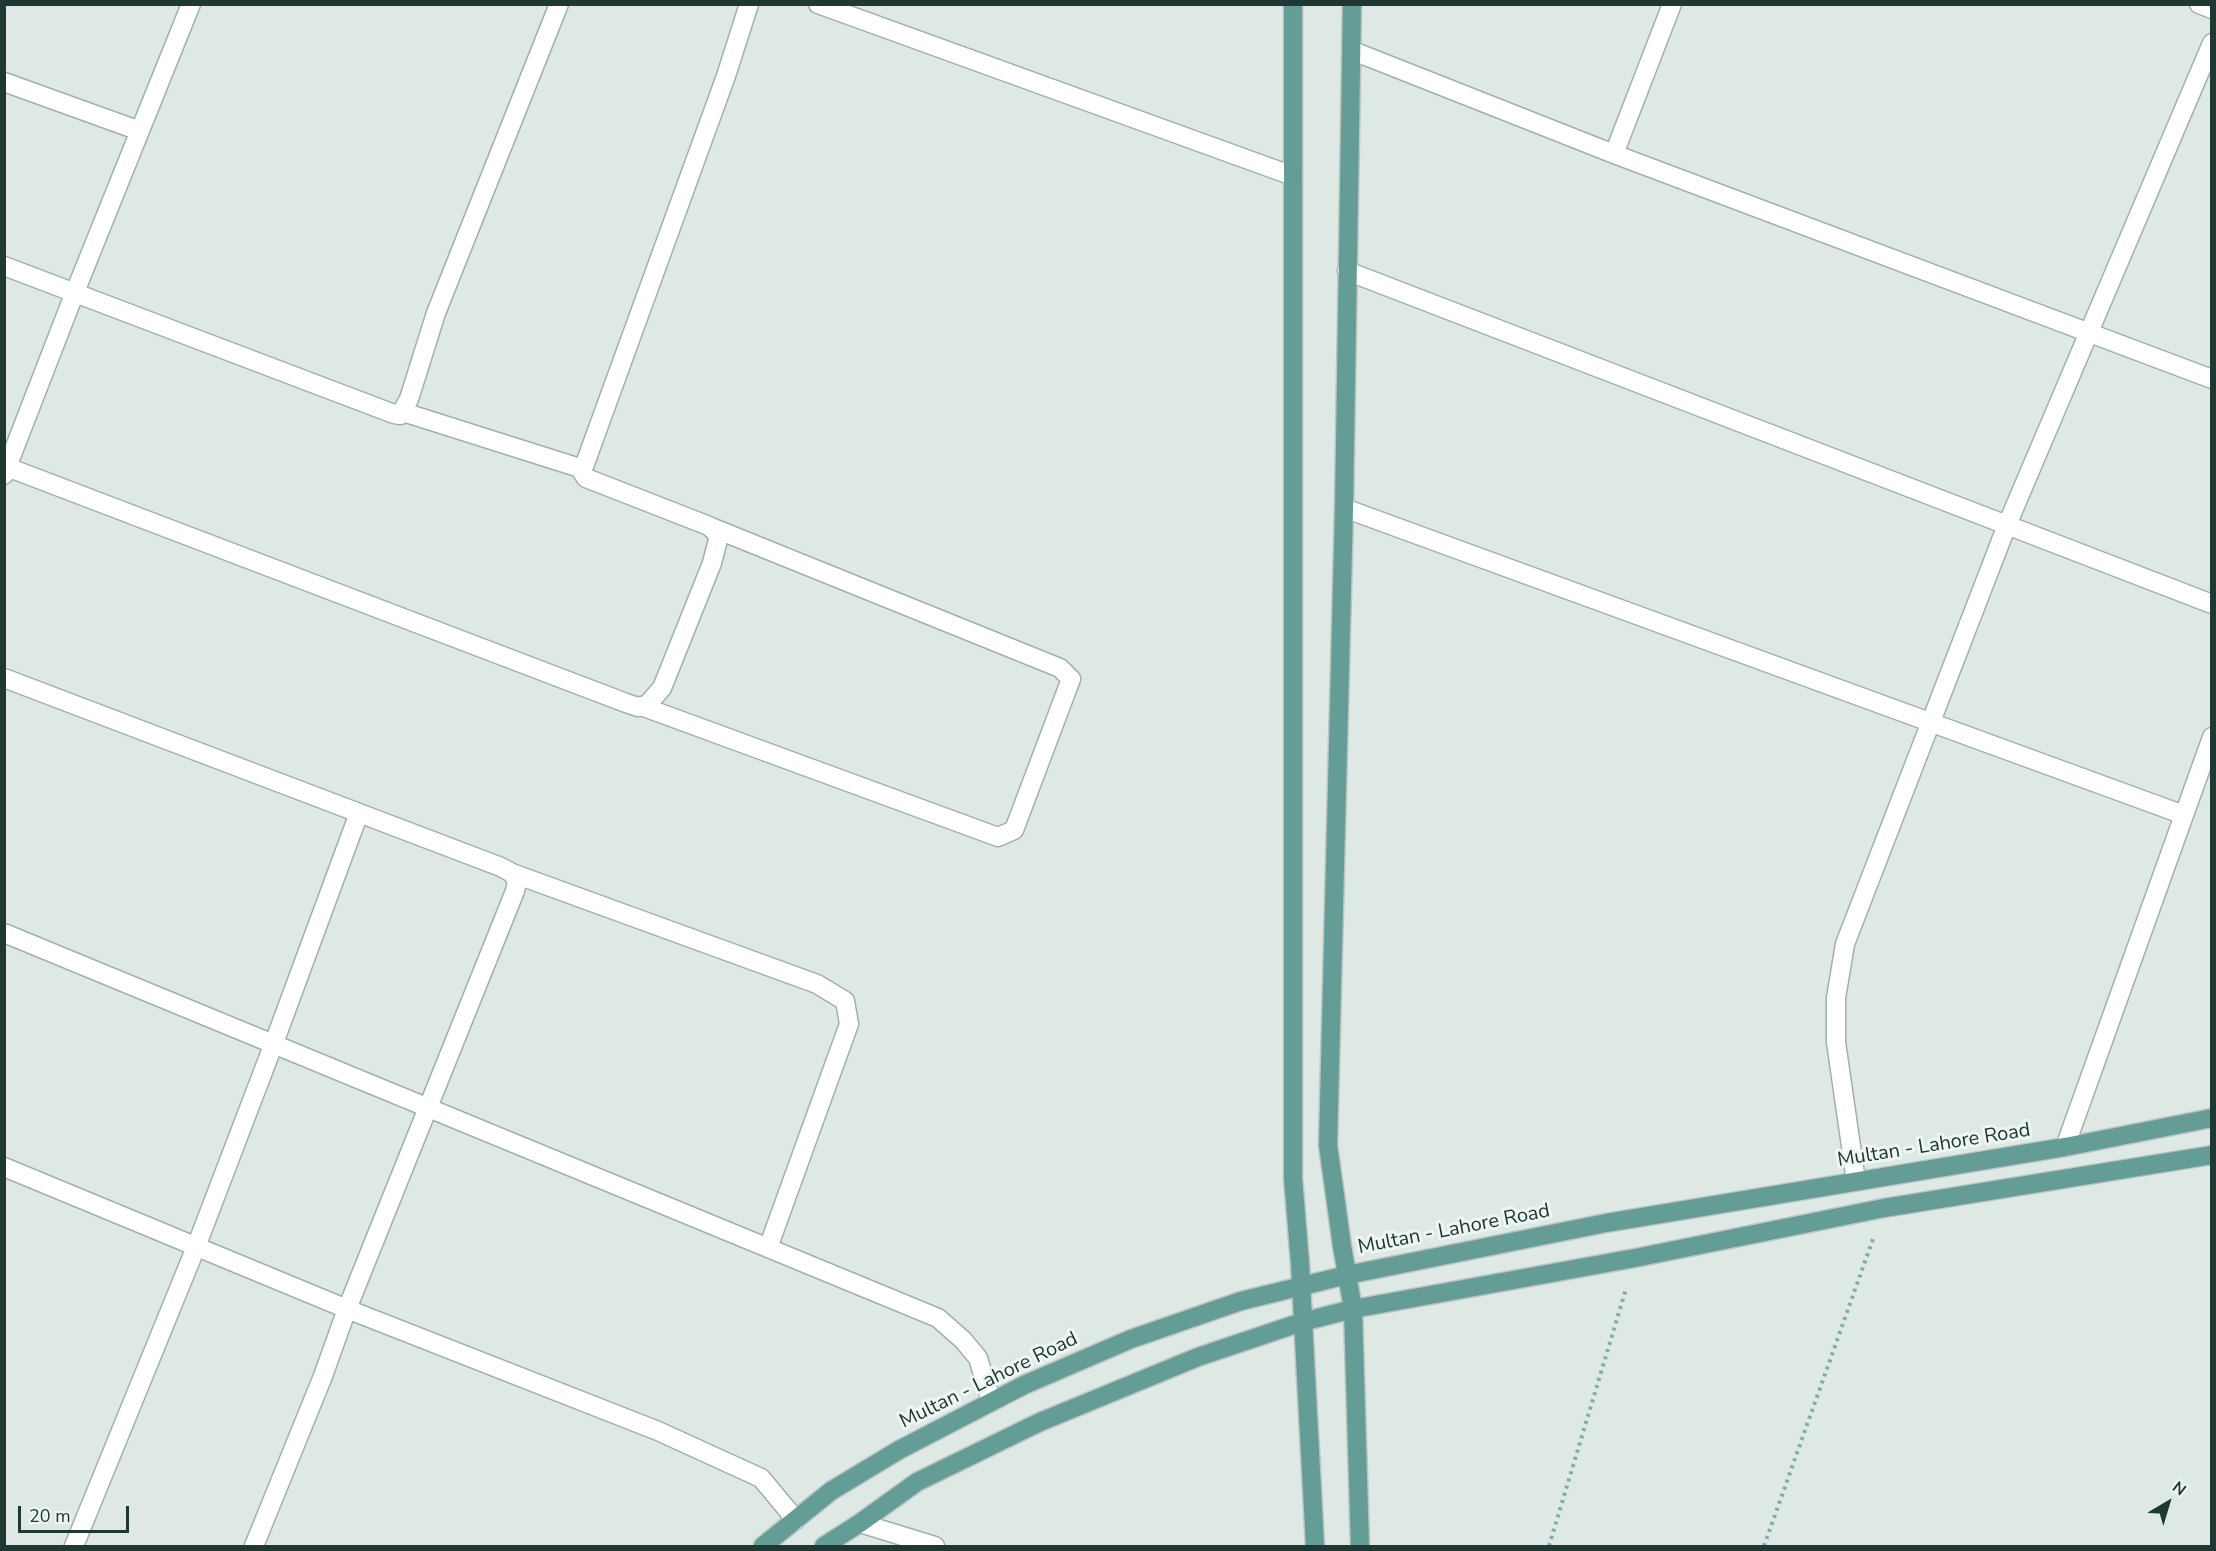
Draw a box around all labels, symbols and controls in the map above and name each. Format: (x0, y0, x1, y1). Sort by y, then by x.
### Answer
street label: Multan - Lahore Road (1836, 1119, 2032, 1173)
street label: Multan - Lahore Road (1356, 1200, 1552, 1260)
street label: Multan - Lahore Road (896, 1327, 1082, 1435)
north arrow (2138, 1473, 2198, 1533)
text: N (2168, 1476, 2191, 1501)
scale bar (21, 1494, 132, 1532)
text: 20 m (29, 1504, 71, 1528)

